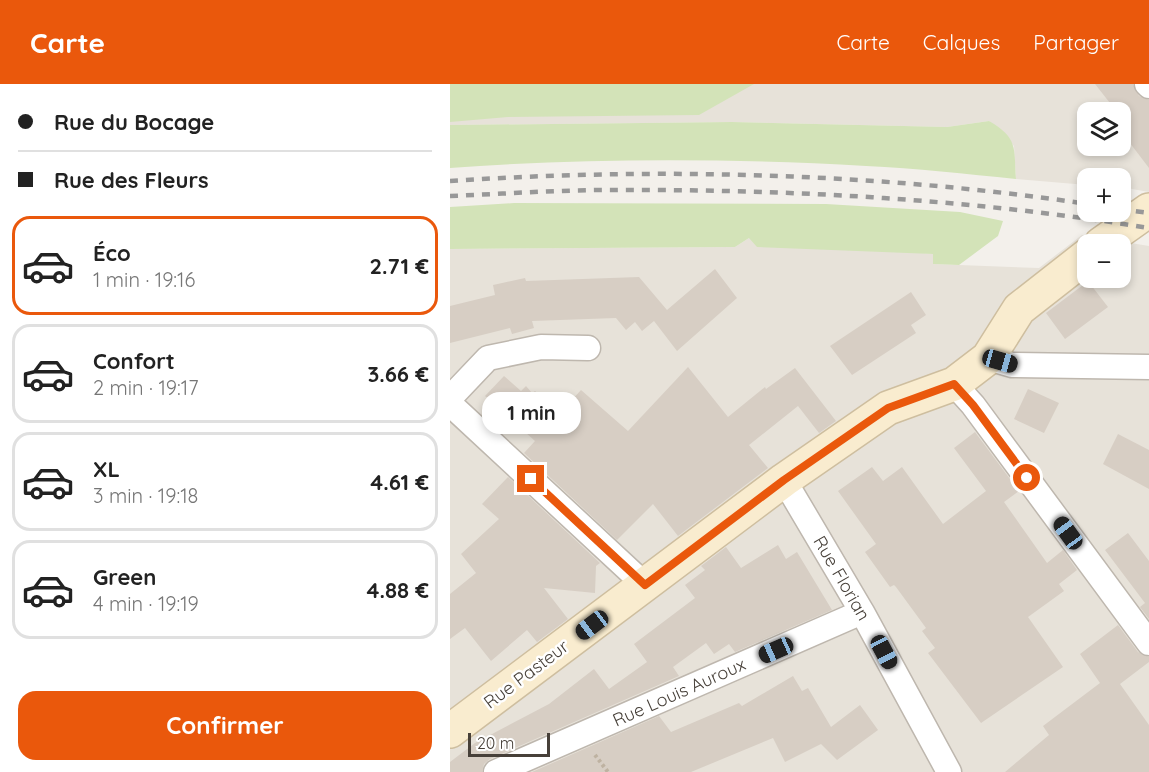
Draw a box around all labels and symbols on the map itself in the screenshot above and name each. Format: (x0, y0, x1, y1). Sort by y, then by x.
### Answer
car (980, 347, 1020, 375)
callout: 1 min (482, 392, 580, 434)
route start (1013, 464, 1040, 491)
route end (517, 465, 544, 492)
car (1050, 513, 1086, 553)
street label: Rue Florian (808, 531, 876, 625)
car (572, 607, 612, 643)
car (868, 632, 900, 672)
car (756, 634, 796, 666)
street label: Rue Pasteur (479, 635, 573, 713)
street label: Rue Louis Auroux (609, 652, 749, 732)
scale bar (468, 730, 550, 758)

